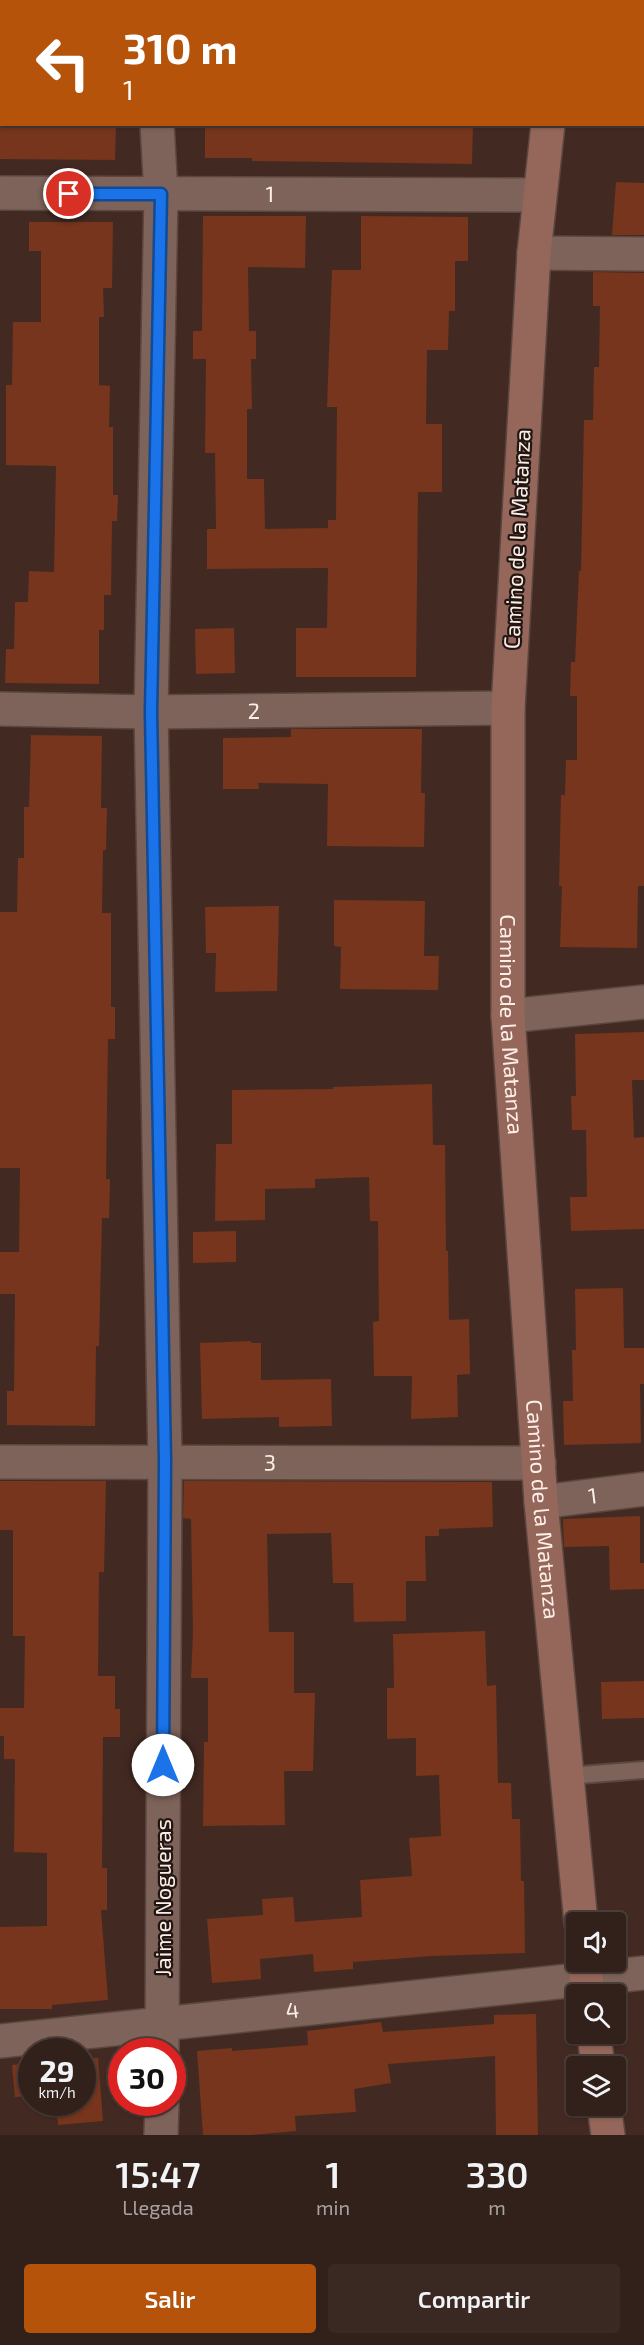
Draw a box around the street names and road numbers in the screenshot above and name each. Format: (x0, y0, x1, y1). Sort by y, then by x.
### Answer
street label: 1 (266, 180, 274, 206)
street label: Camino de la Matanza (497, 428, 535, 650)
street label: 2 (248, 697, 260, 723)
street label: Camino de la Matanza (496, 914, 530, 1135)
street label: Camino de la Matanza (522, 1398, 566, 1620)
street label: 3 (264, 1448, 276, 1475)
street label: 1 (586, 1481, 598, 1508)
street label: Jaime Nogueras (149, 1819, 175, 1977)
street label: 4 (284, 1995, 300, 2023)

